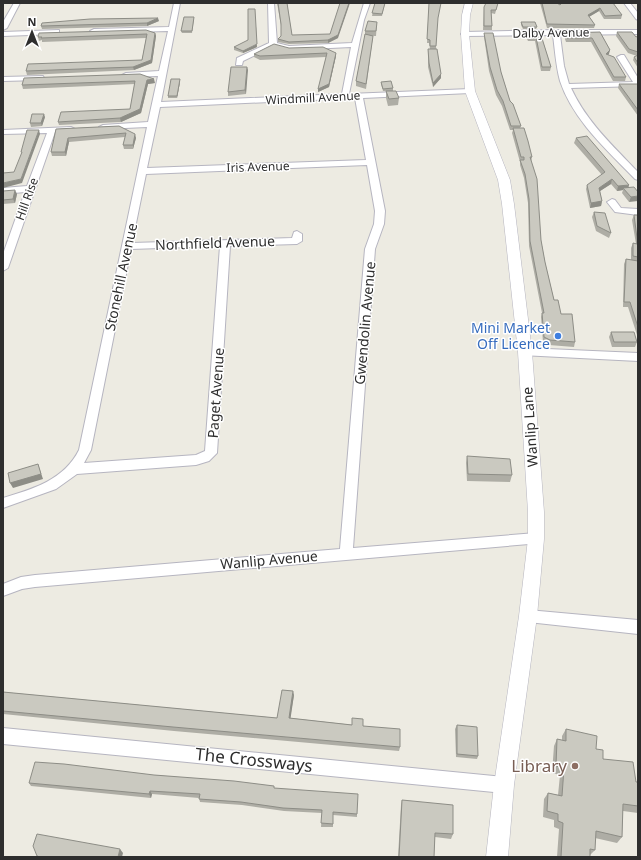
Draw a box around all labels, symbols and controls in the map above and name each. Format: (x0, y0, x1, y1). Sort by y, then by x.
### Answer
north arrow (12, 12, 52, 52)
text: N (28, 14, 36, 29)
street label: Dalby Avenue (512, 23, 590, 42)
street label: Windmill Avenue (265, 87, 361, 108)
street label: Iris Avenue (226, 157, 290, 176)
street label: Hill Rise (11, 175, 42, 223)
street label: Stonehill Avenue (100, 221, 141, 333)
street label: Northfield Avenue (155, 231, 275, 254)
street label: Gwendolin Avenue (350, 261, 379, 385)
place label: Mini Market Off Licence (471, 318, 550, 353)
marker: Mini Market Off Licence (553, 331, 563, 341)
street label: Paget Avenue (203, 347, 228, 439)
street label: Wanlip Lane (517, 386, 542, 468)
street label: Wanlip Avenue (219, 546, 319, 573)
street label: The Crossways (194, 742, 314, 777)
place label: Library (511, 754, 567, 777)
marker: Library (570, 761, 580, 771)

